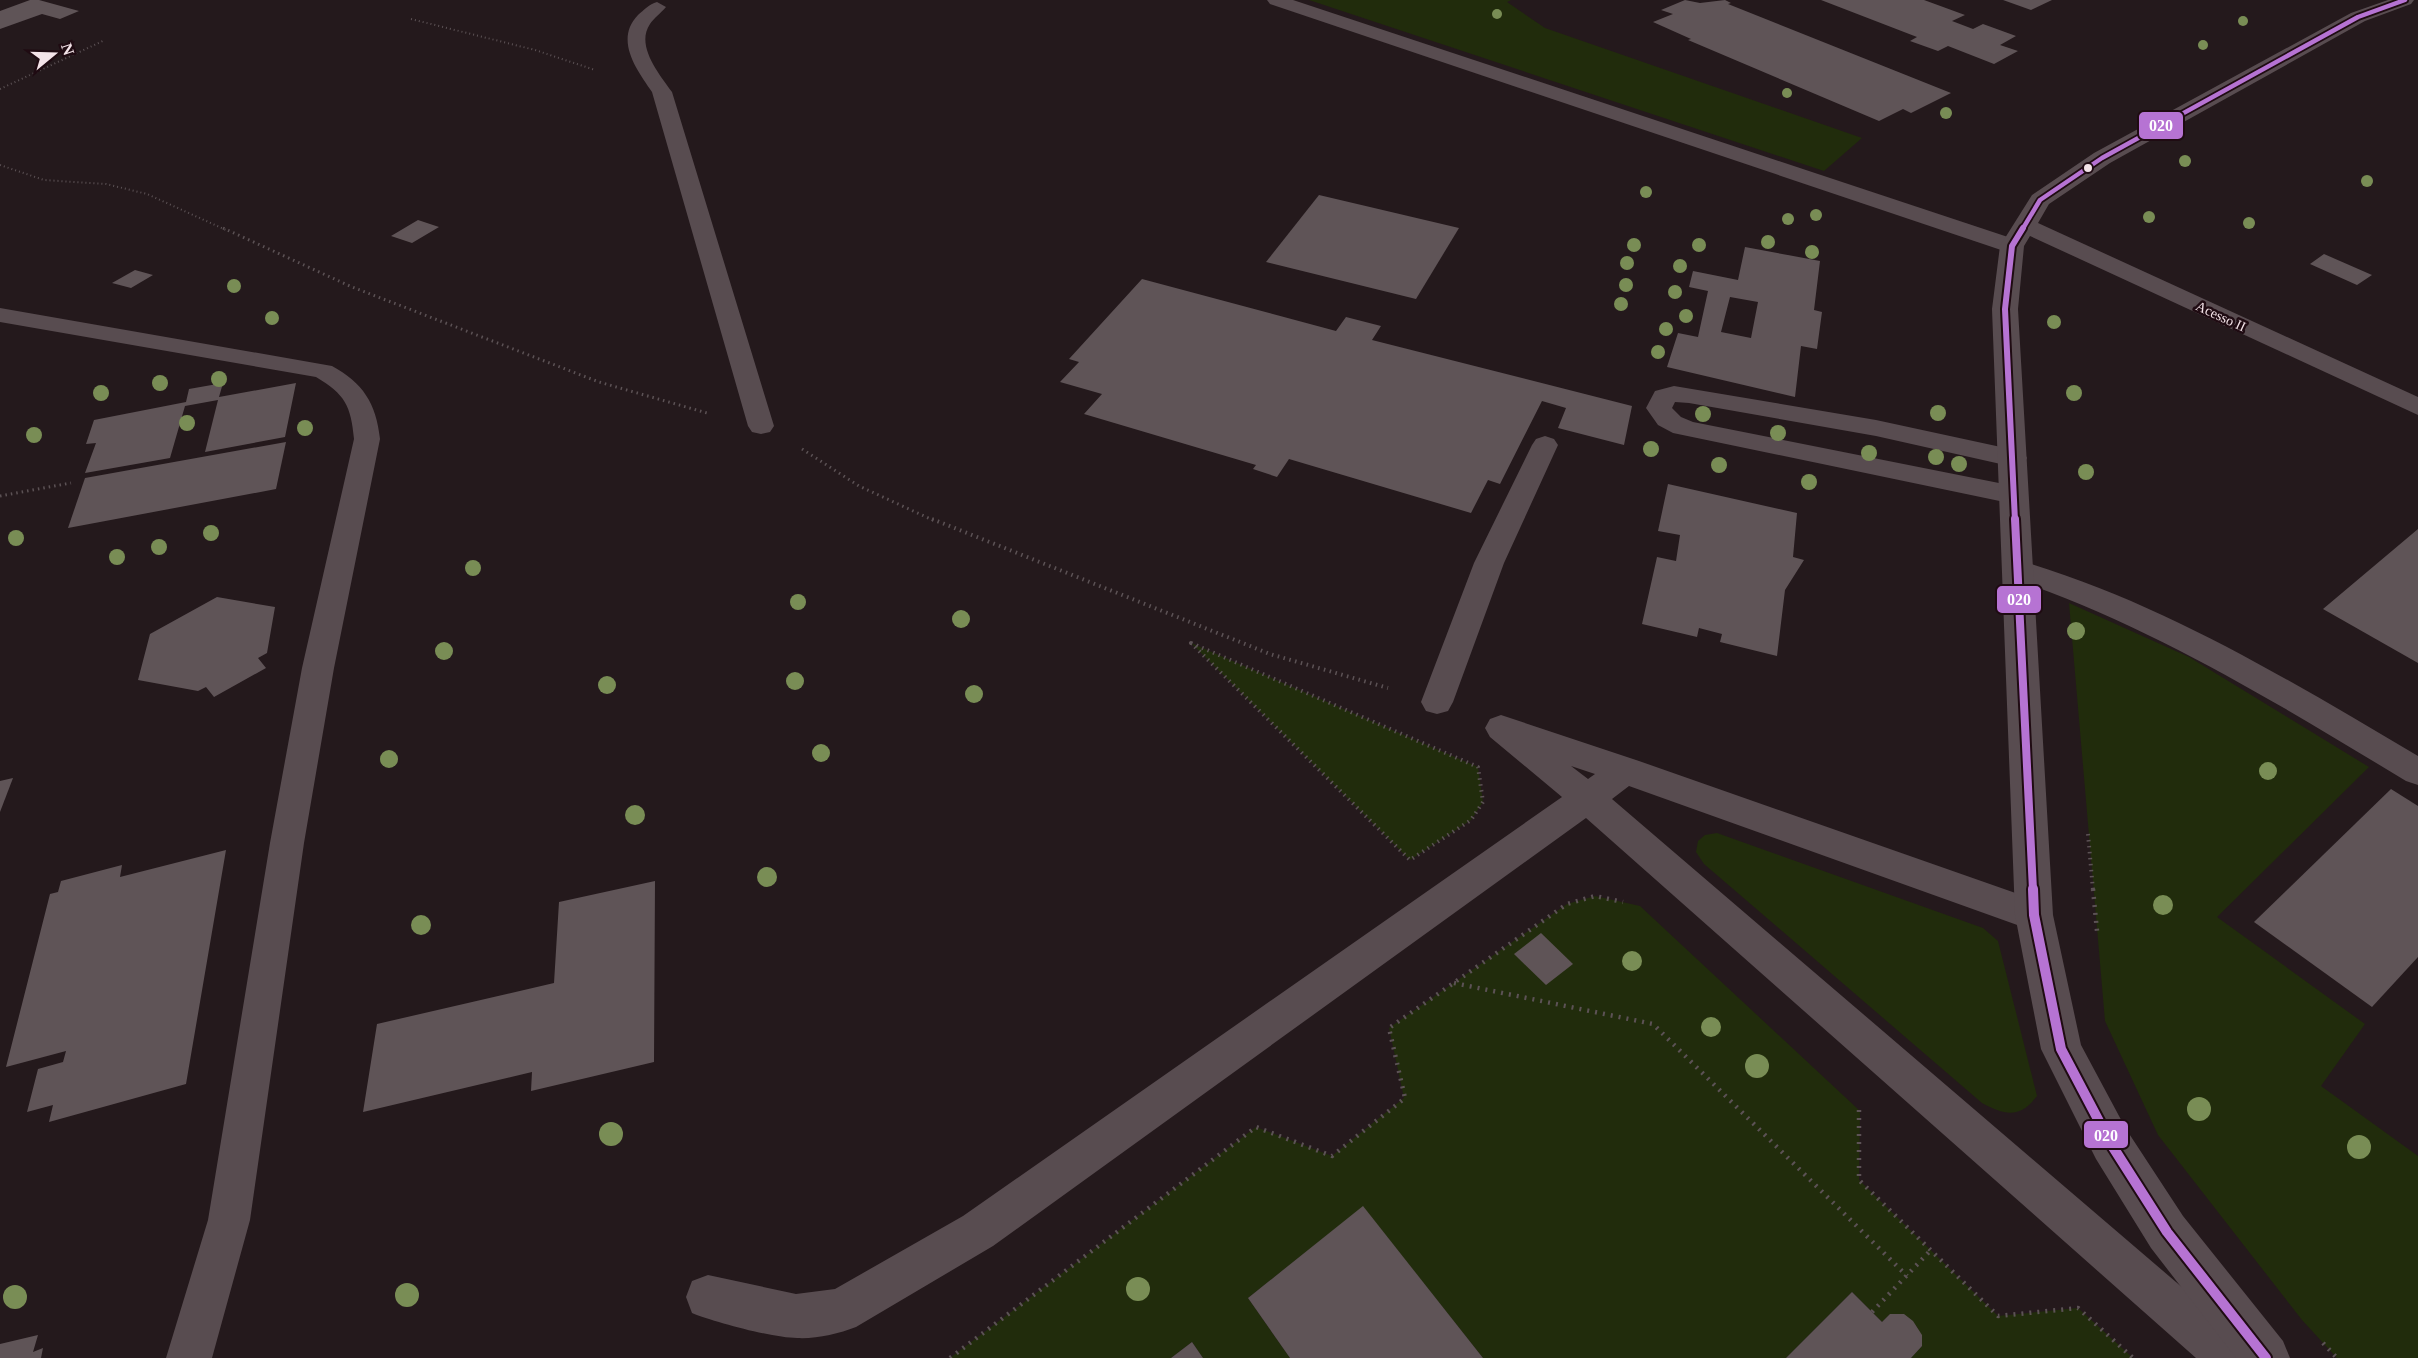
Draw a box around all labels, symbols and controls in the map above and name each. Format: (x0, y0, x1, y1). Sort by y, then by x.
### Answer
north arrow (24, 24, 84, 84)
text: N (58, 41, 78, 58)
line badge: 020 (2138, 111, 2184, 140)
text: 020 (2149, 117, 2173, 134)
unlabelled marker (2082, 162, 2094, 174)
street label: Acesso II (2193, 298, 2248, 335)
line badge: 020 (1996, 585, 2042, 614)
text: 020 (2007, 591, 2031, 608)
line badge: 020 (2083, 1120, 2129, 1149)
text: 020 (2094, 1127, 2118, 1144)

